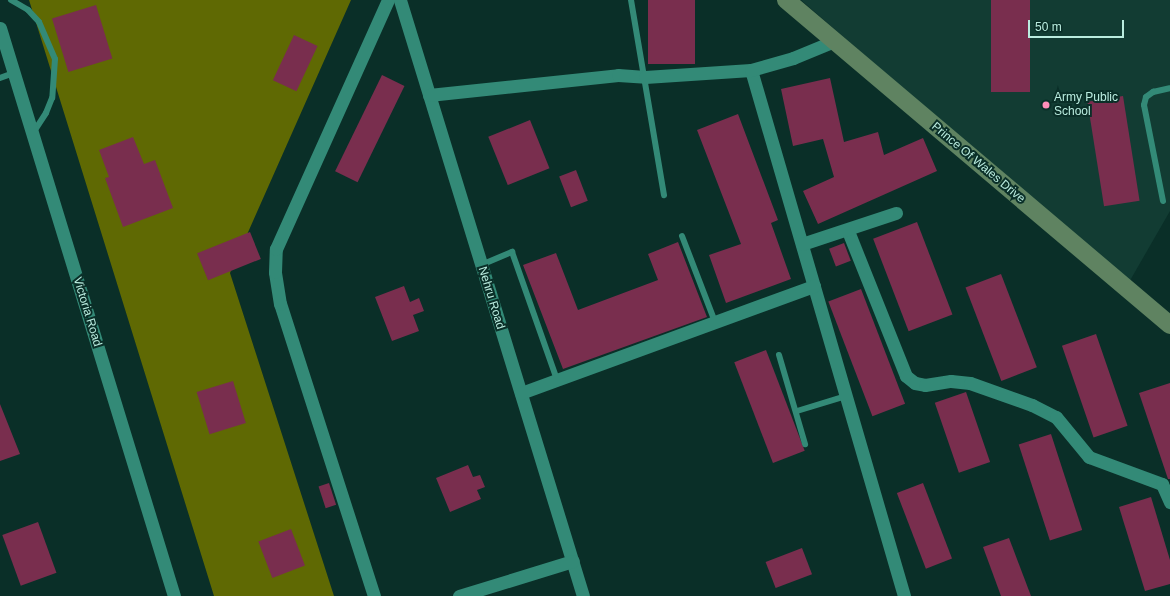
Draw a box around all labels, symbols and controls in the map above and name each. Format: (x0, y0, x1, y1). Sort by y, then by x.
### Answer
scale bar (1030, 12, 1126, 38)
text: 50 m (1035, 20, 1062, 34)
place label: Army Public School (1054, 91, 1118, 119)
marker: Army Public School (1041, 100, 1051, 110)
street label: Prince Of Wales Drive (928, 120, 1028, 206)
street label: Nehru Road (475, 265, 507, 331)
street label: Victoria Road (70, 276, 104, 348)

